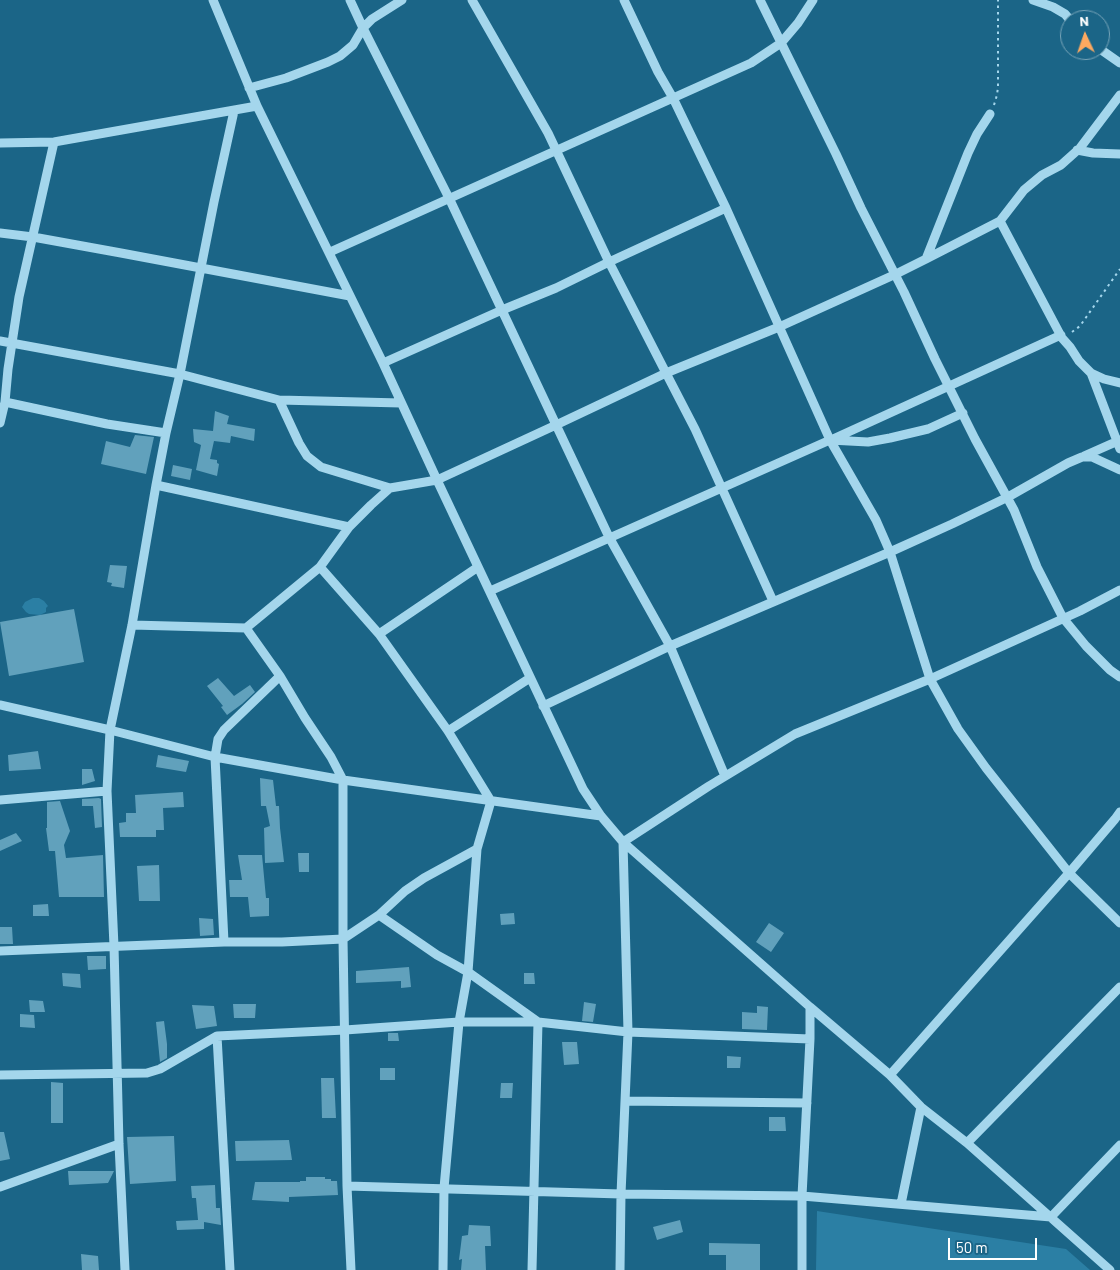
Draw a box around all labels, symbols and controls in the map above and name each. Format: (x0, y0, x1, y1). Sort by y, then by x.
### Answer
north arrow (1060, 10, 1110, 60)
text: N (1079, 12, 1089, 29)
scale bar (950, 1228, 1039, 1260)
text: 50 m (956, 1238, 988, 1256)

